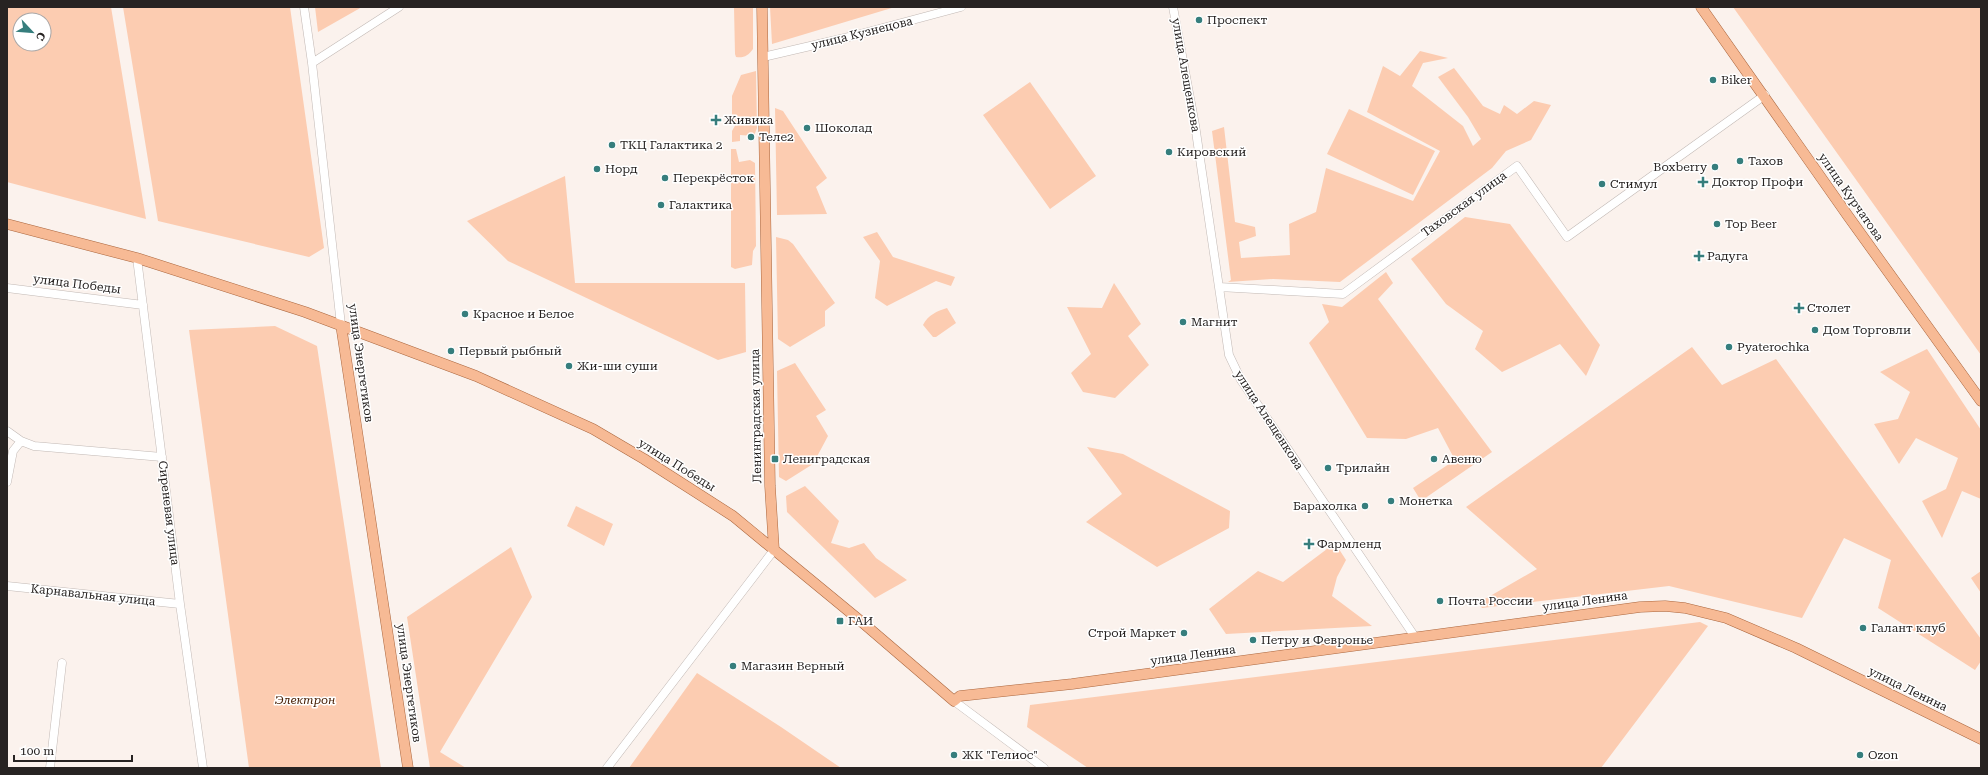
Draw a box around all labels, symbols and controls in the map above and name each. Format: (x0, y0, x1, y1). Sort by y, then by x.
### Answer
north arrow (12, 12, 52, 52)
place label: Проспект (1207, 13, 1267, 27)
street label: улица Кузнецова (810, 14, 915, 52)
marker: Проспект (1194, 15, 1204, 25)
street label: улица Алещенкова (1169, 17, 1203, 134)
text: С (33, 30, 48, 43)
place label: Biker (1721, 73, 1752, 87)
marker: Biker (1708, 75, 1718, 85)
place label: Живика (724, 113, 774, 127)
marker: Живика (711, 115, 721, 125)
place label: Шоколад (815, 121, 873, 135)
marker: Шоколад (802, 123, 812, 133)
place label: Теле2 (759, 130, 794, 144)
marker: Теле2 (746, 132, 756, 142)
place label: ТКЦ Галактика 2 (620, 138, 723, 152)
marker: ТКЦ Галактика 2 (607, 140, 617, 150)
place label: Кировский (1177, 145, 1246, 159)
marker: Кировский (1164, 147, 1174, 157)
street label: улица Курчатова (1816, 151, 1887, 244)
place label: Тахов (1748, 154, 1783, 168)
marker: Тахов (1735, 156, 1745, 166)
place label: Boxberry (1653, 160, 1708, 174)
place label: Норд (605, 162, 638, 176)
marker: Boxberry (1710, 162, 1720, 172)
marker: Норд (592, 164, 602, 174)
street label: Таховская улица (1419, 168, 1510, 240)
place label: Перекрёсток (673, 171, 754, 185)
marker: Перекрёсток (660, 173, 670, 183)
place label: Доктор Профи (1712, 175, 1803, 189)
marker: Доктор Профи (1697, 176, 1709, 188)
place label: Стимул (1610, 177, 1658, 191)
marker: Стимул (1597, 179, 1607, 189)
place label: Галактика (669, 198, 733, 212)
marker: Галактика (656, 200, 666, 210)
place label: Top Beer (1725, 217, 1777, 231)
marker: Top Beer (1712, 219, 1722, 229)
place label: Радуга (1707, 249, 1749, 263)
marker: Радуга (1694, 251, 1704, 261)
street label: улица Победы (32, 272, 122, 296)
place label: Столет (1807, 301, 1851, 315)
street label: улица Энергетиков (346, 303, 376, 423)
marker: Столет (1794, 303, 1804, 313)
place label: Красное и Белое (473, 307, 575, 321)
marker: Красное и Белое (460, 309, 470, 319)
place label: Магнит (1191, 315, 1238, 329)
marker: Магнит (1178, 317, 1188, 327)
place label: Дом Торговли (1823, 323, 1911, 337)
marker: Дом Торговли (1810, 325, 1820, 335)
place label: Pyaterochka (1737, 340, 1810, 354)
marker: Pyaterochka (1724, 342, 1734, 352)
place label: Первый рыбный (459, 344, 562, 358)
marker: Первый рыбный (446, 346, 456, 356)
street label: Ленинградская улица (748, 348, 764, 483)
place label: Жи-ши суши (577, 359, 658, 373)
marker: Жи-ши суши (564, 361, 574, 371)
street label: улица Алещенкова (1232, 368, 1307, 473)
street label: улица Победы (636, 436, 718, 494)
place label: Лениградская (783, 452, 870, 466)
place label: Авеню (1442, 452, 1482, 466)
marker: Лениградская (770, 454, 780, 464)
marker: Авеню (1429, 454, 1439, 464)
street label: Сиреневая улица (156, 460, 182, 567)
place label: Трилайн (1336, 461, 1390, 475)
marker: Трилайн (1323, 463, 1333, 473)
place label: Монетка (1399, 494, 1453, 508)
marker: Монетка (1386, 496, 1396, 506)
place label: Барахолка (1293, 499, 1357, 513)
marker: Барахолка (1360, 501, 1370, 511)
place label: Фармленд (1317, 537, 1382, 551)
marker: Фармленд (1304, 539, 1314, 549)
street label: Карнавальная улица (30, 581, 157, 609)
street label: улица Ленина (1542, 588, 1629, 614)
place label: Почта России (1448, 594, 1533, 608)
marker: Почта России (1435, 596, 1445, 606)
place label: ГАИ (848, 614, 873, 628)
marker: ГАИ (835, 616, 845, 626)
place label: Галант клуб (1871, 621, 1946, 635)
street label: улица Энергетиков (394, 623, 424, 743)
marker: Галант клуб (1858, 623, 1868, 633)
place label: Строй Маркет (1088, 626, 1176, 640)
marker: Строй Маркет (1179, 628, 1189, 638)
place label: Петру и Февронье (1261, 633, 1374, 647)
marker: Петру и Февронье (1248, 635, 1258, 645)
street label: улица Ленина (1150, 642, 1237, 668)
place label: Магазин Верный (741, 659, 845, 673)
marker: Магазин Верный (728, 661, 738, 671)
street label: улица Ленина (1866, 664, 1950, 714)
park label: Электрон (275, 693, 335, 707)
scale bar (14, 737, 132, 763)
text: 100 m (20, 744, 54, 758)
place label: ЖК "Гелиос" (962, 748, 1038, 762)
place label: Ozon (1868, 748, 1899, 762)
marker: ЖК "Гелиос" (949, 750, 959, 760)
marker: Ozon (1855, 750, 1865, 760)

